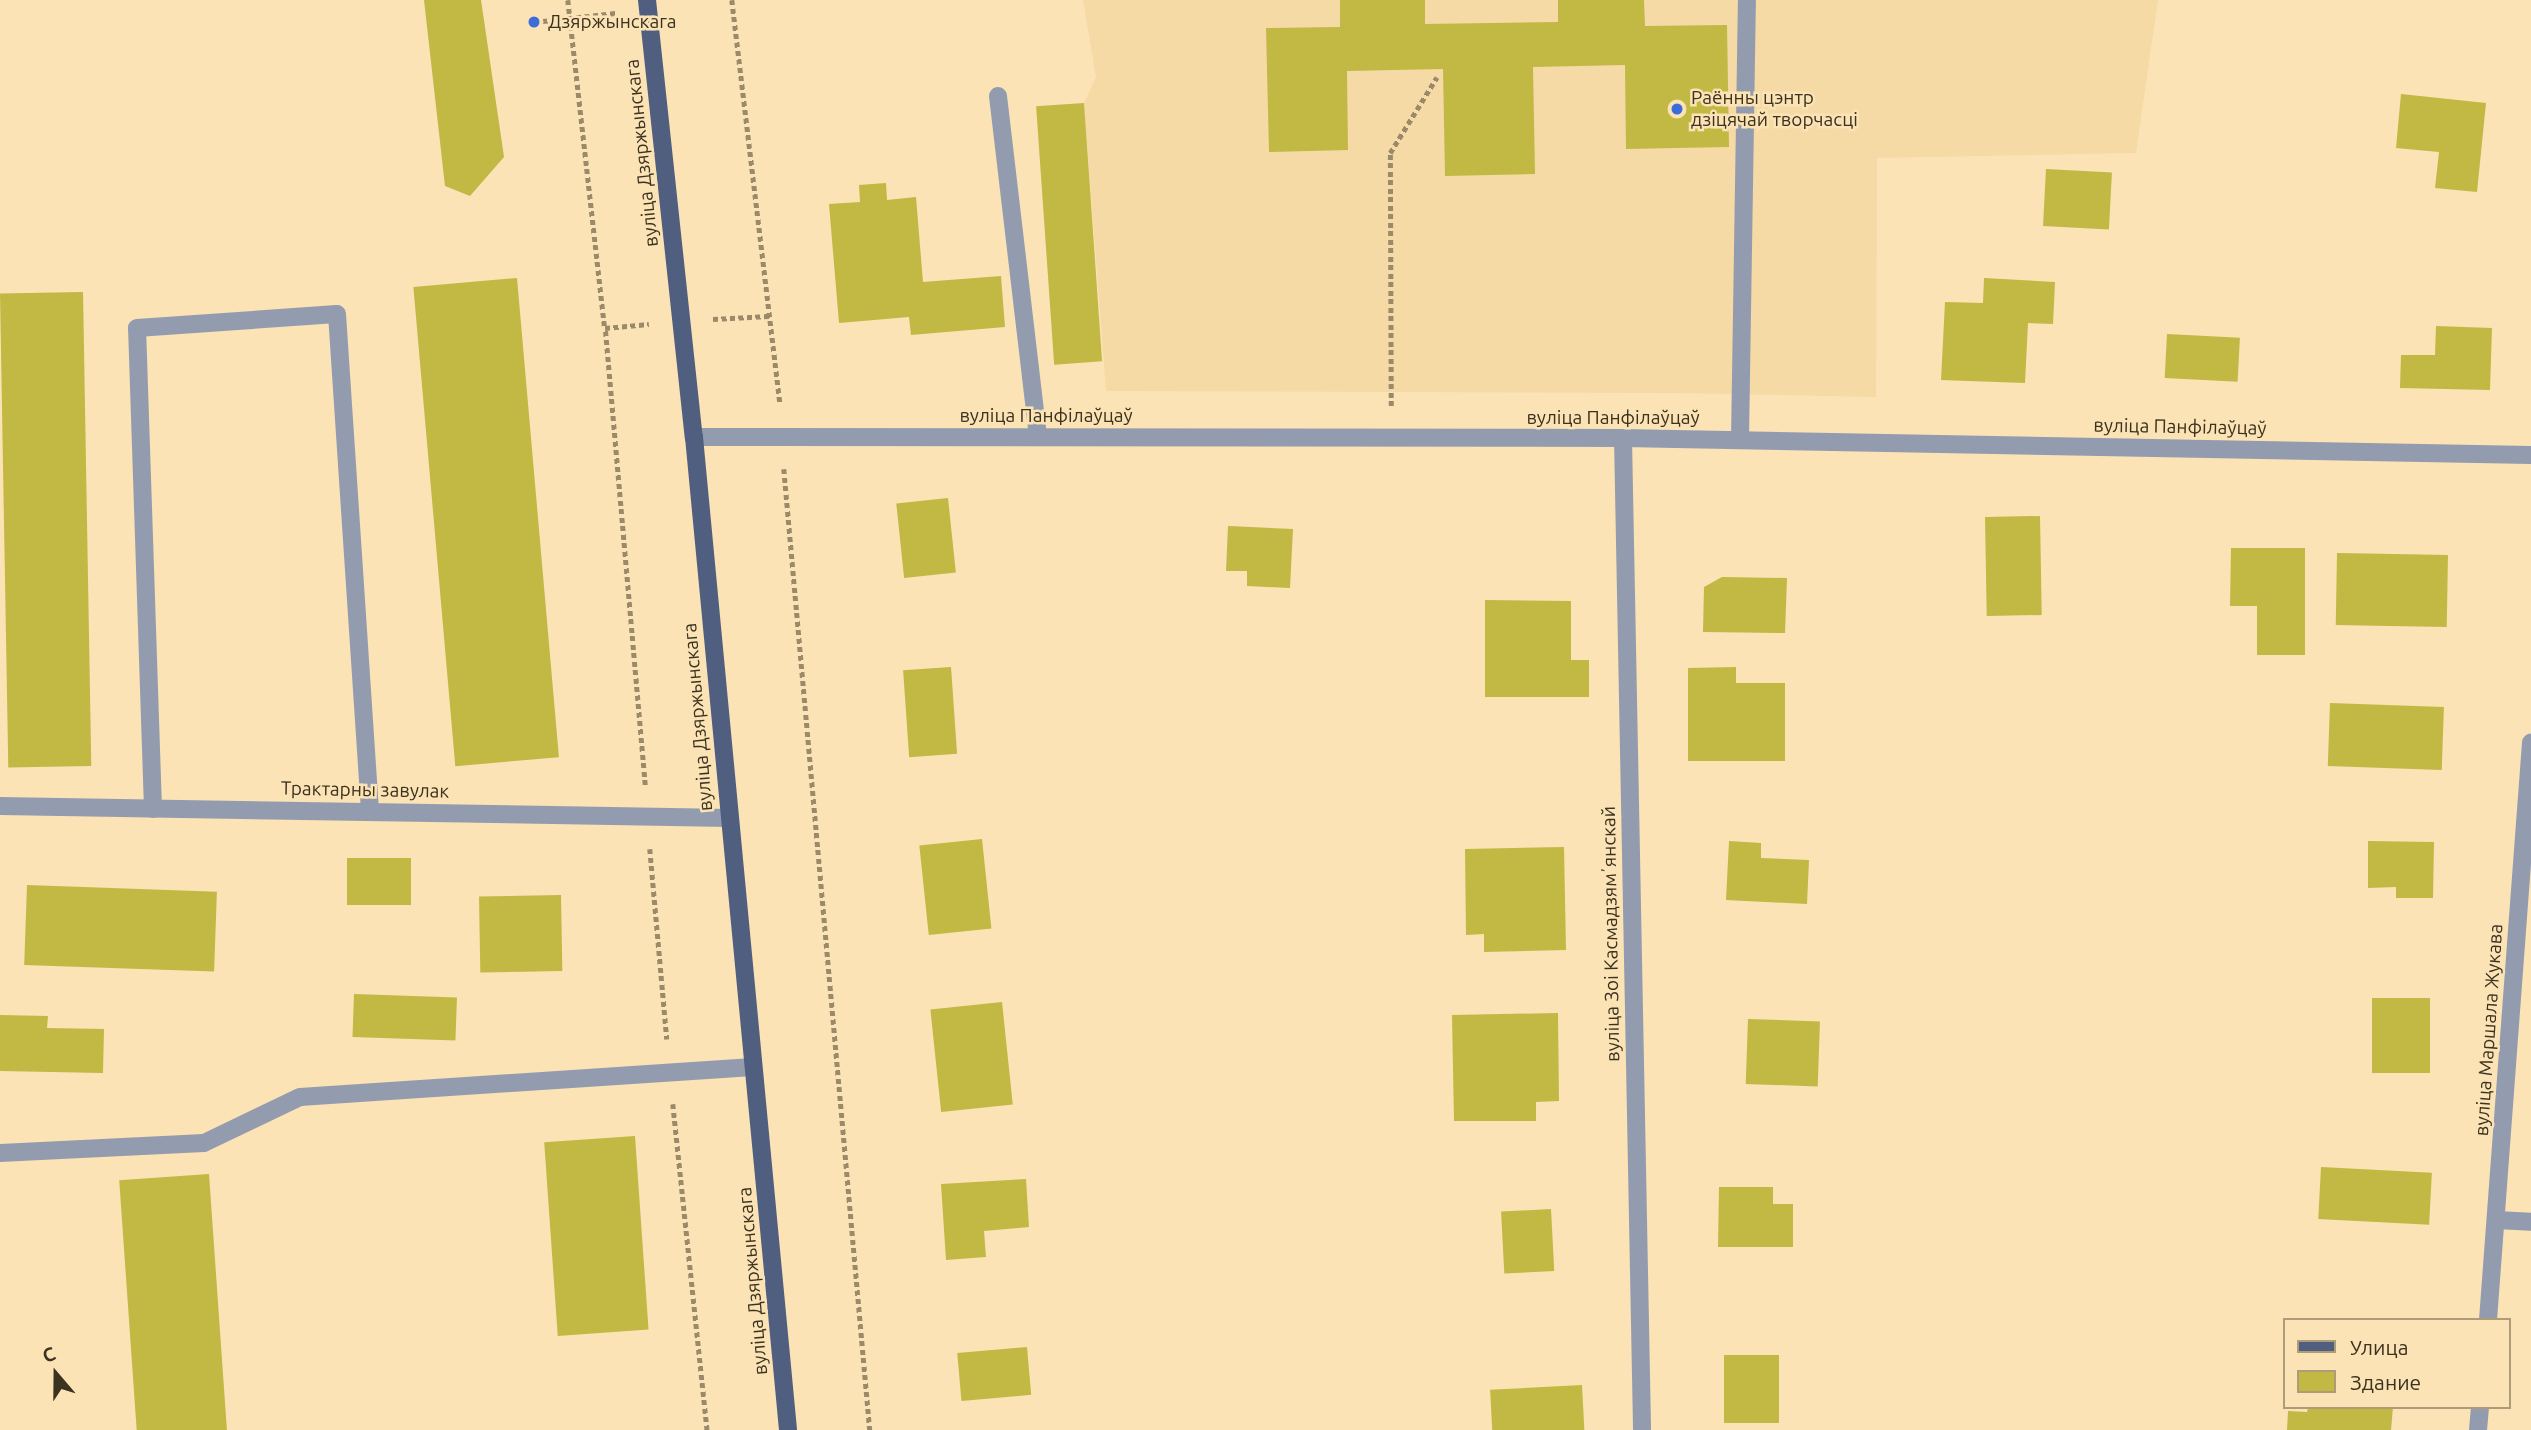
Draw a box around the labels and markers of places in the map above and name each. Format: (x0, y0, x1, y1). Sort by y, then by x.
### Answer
place label: Дзяржынскага (548, 11, 677, 33)
marker: Дзяржынскага (526, 14, 542, 30)
place label: Раённы цэнтр дзіцячай творчасці (1691, 87, 1858, 131)
marker: Раённы цэнтр дзіцячай творчасці (1669, 101, 1685, 117)

